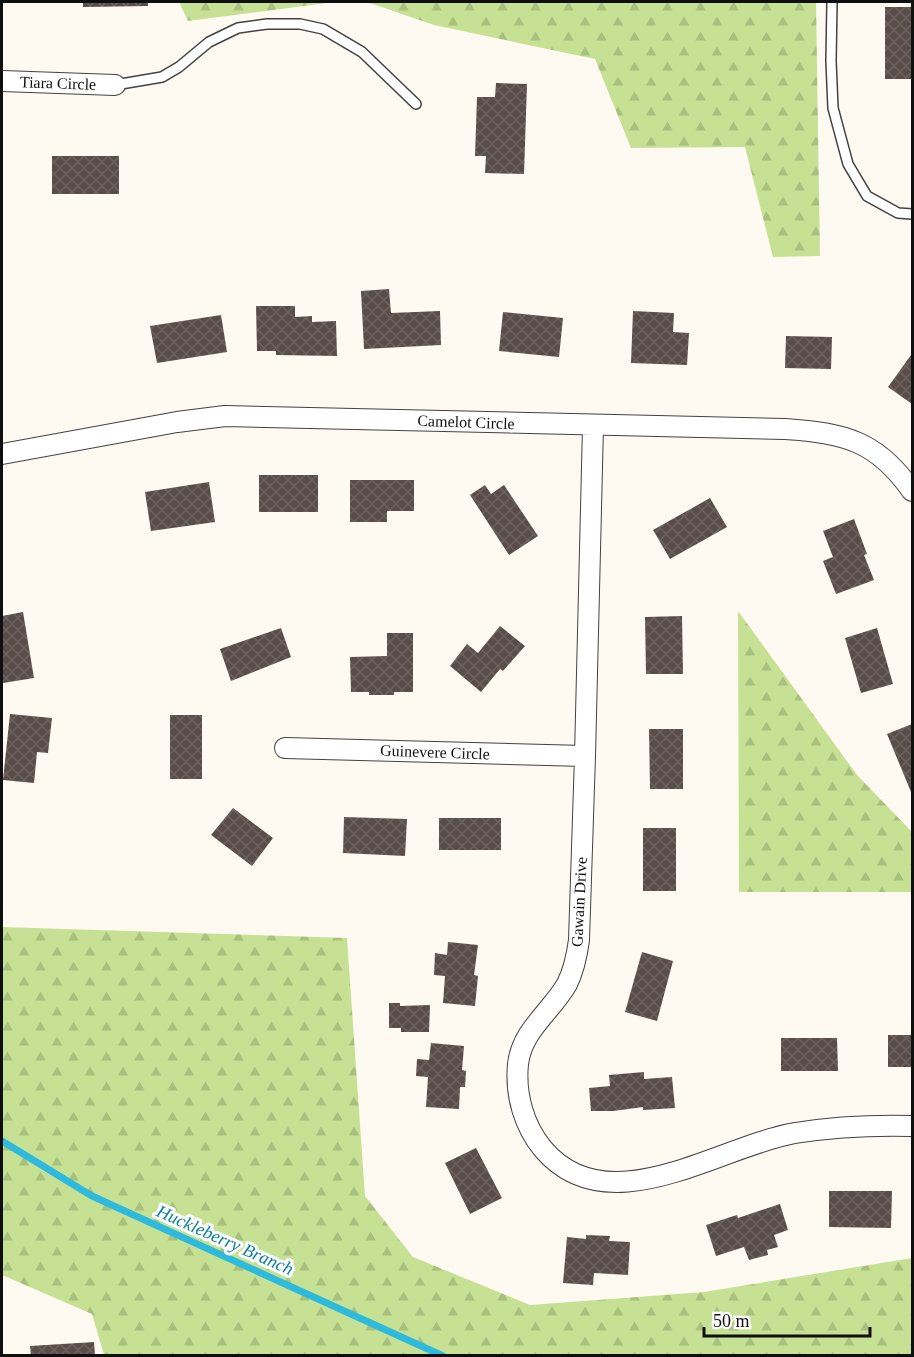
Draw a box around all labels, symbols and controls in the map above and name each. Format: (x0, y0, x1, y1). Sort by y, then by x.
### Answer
street label: Tiara Circle (20, 73, 96, 93)
street label: Camelot Circle (417, 412, 515, 432)
street label: Guinevere Circle (380, 742, 490, 762)
street label: Gawain Drive (568, 857, 590, 947)
water label: Huckleberry Branch (153, 1200, 296, 1279)
scale bar (704, 1300, 870, 1338)
text: 50 m (713, 1311, 750, 1331)

